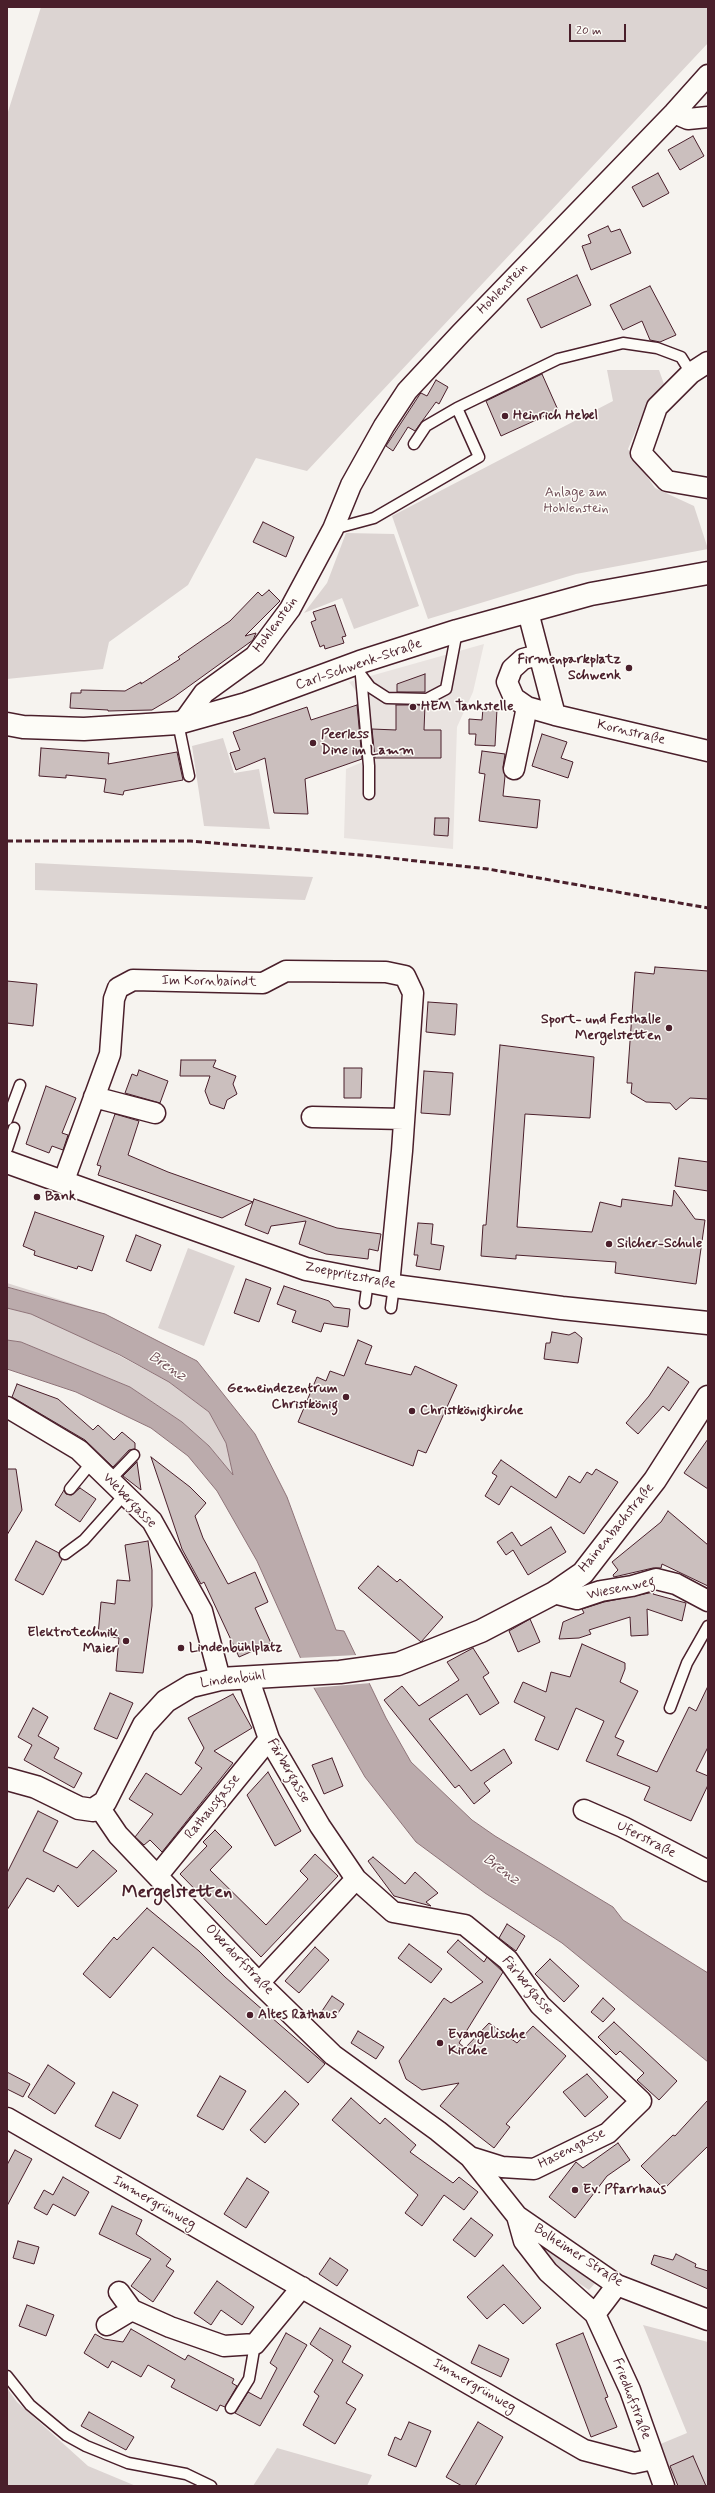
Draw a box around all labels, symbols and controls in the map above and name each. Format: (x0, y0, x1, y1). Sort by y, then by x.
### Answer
scale bar (571, 16, 628, 42)
text: 20 m (576, 23, 602, 39)
street label: Hohlenstein (474, 260, 532, 318)
place label: Heinrich Hebel (513, 408, 598, 424)
marker: Heinrich Hebel (500, 411, 510, 421)
park label: Anlage am Hohlenstein (543, 485, 609, 518)
street label: Hohlenstein (250, 594, 302, 656)
street label: Carl-Schwenk-Straße (294, 635, 424, 695)
place label: Firmenparkplatz Schwenk (517, 652, 621, 684)
marker: Firmenparkplatz Schwenk (624, 663, 634, 673)
place label: HEM Tankstelle (421, 699, 513, 715)
marker: HEM Tankstelle (408, 702, 418, 712)
street label: Kornstraße (595, 717, 667, 749)
place label: Peerless Dine im Lamm (321, 727, 414, 760)
marker: Peerless Dine im Lamm (308, 738, 318, 748)
street label: Im Kornbaindt (161, 973, 257, 991)
place label: Sport- und Festhalle Mergelstetten (541, 1012, 661, 1044)
marker: Sport- und Festhalle Mergelstetten (664, 1023, 674, 1033)
place label: Bank (45, 1189, 76, 1205)
marker: Bank (32, 1192, 42, 1202)
place label: Silcher-Schule (617, 1236, 702, 1252)
marker: Silcher-Schule (604, 1239, 614, 1249)
street label: Zoeppritzstraße (303, 1259, 397, 1293)
water label: Brenz (145, 1348, 189, 1386)
place label: Gemeindezentrum Christkönig (227, 1381, 338, 1414)
marker: Gemeindezentrum Christkönig (341, 1392, 351, 1402)
place label: Christkönigkirche (420, 1403, 524, 1419)
marker: Christkönigkirche (407, 1406, 417, 1416)
street label: Webergasse (99, 1470, 159, 1532)
street label: Hainenbachstraße (576, 1480, 658, 1576)
street label: Wiesenweg (585, 1574, 657, 1604)
place label: Elektrotechnik Maier (27, 1625, 118, 1658)
marker: Elektrotechnik Maier (121, 1636, 131, 1646)
place label: Lindenbühlplatz (189, 1640, 282, 1656)
marker: Lindenbühlplatz (176, 1643, 186, 1653)
street label: Lindenbühl (199, 1668, 267, 1692)
street label: Färbergasse (263, 1736, 313, 1806)
street label: Rathausgasse (182, 1771, 244, 1843)
street label: Uferstraße (613, 1818, 679, 1862)
water label: Brenz (479, 1851, 523, 1889)
district label: Mergelstetten (122, 1882, 232, 1904)
street label: Oberdorfstraße (201, 1921, 277, 1999)
street label: Färbergasse (498, 1953, 556, 2019)
place label: Altes Rathaus (258, 2007, 337, 2023)
marker: Altes Rathaus (245, 2010, 255, 2020)
place label: Evangelische Kirche (448, 2027, 526, 2060)
marker: Evangelische Kirche (435, 2038, 445, 2048)
street label: Hasengasse (536, 2125, 608, 2173)
street label: Immergrünweg (109, 2172, 199, 2234)
place label: Ev. Pfarrhaus (583, 2182, 666, 2198)
marker: Ev. Pfarrhaus (570, 2185, 580, 2195)
street label: Bolheimer Straße (530, 2221, 626, 2291)
street label: Immergrünweg (429, 2355, 519, 2417)
street label: Friedhofstraße (608, 2356, 654, 2442)

